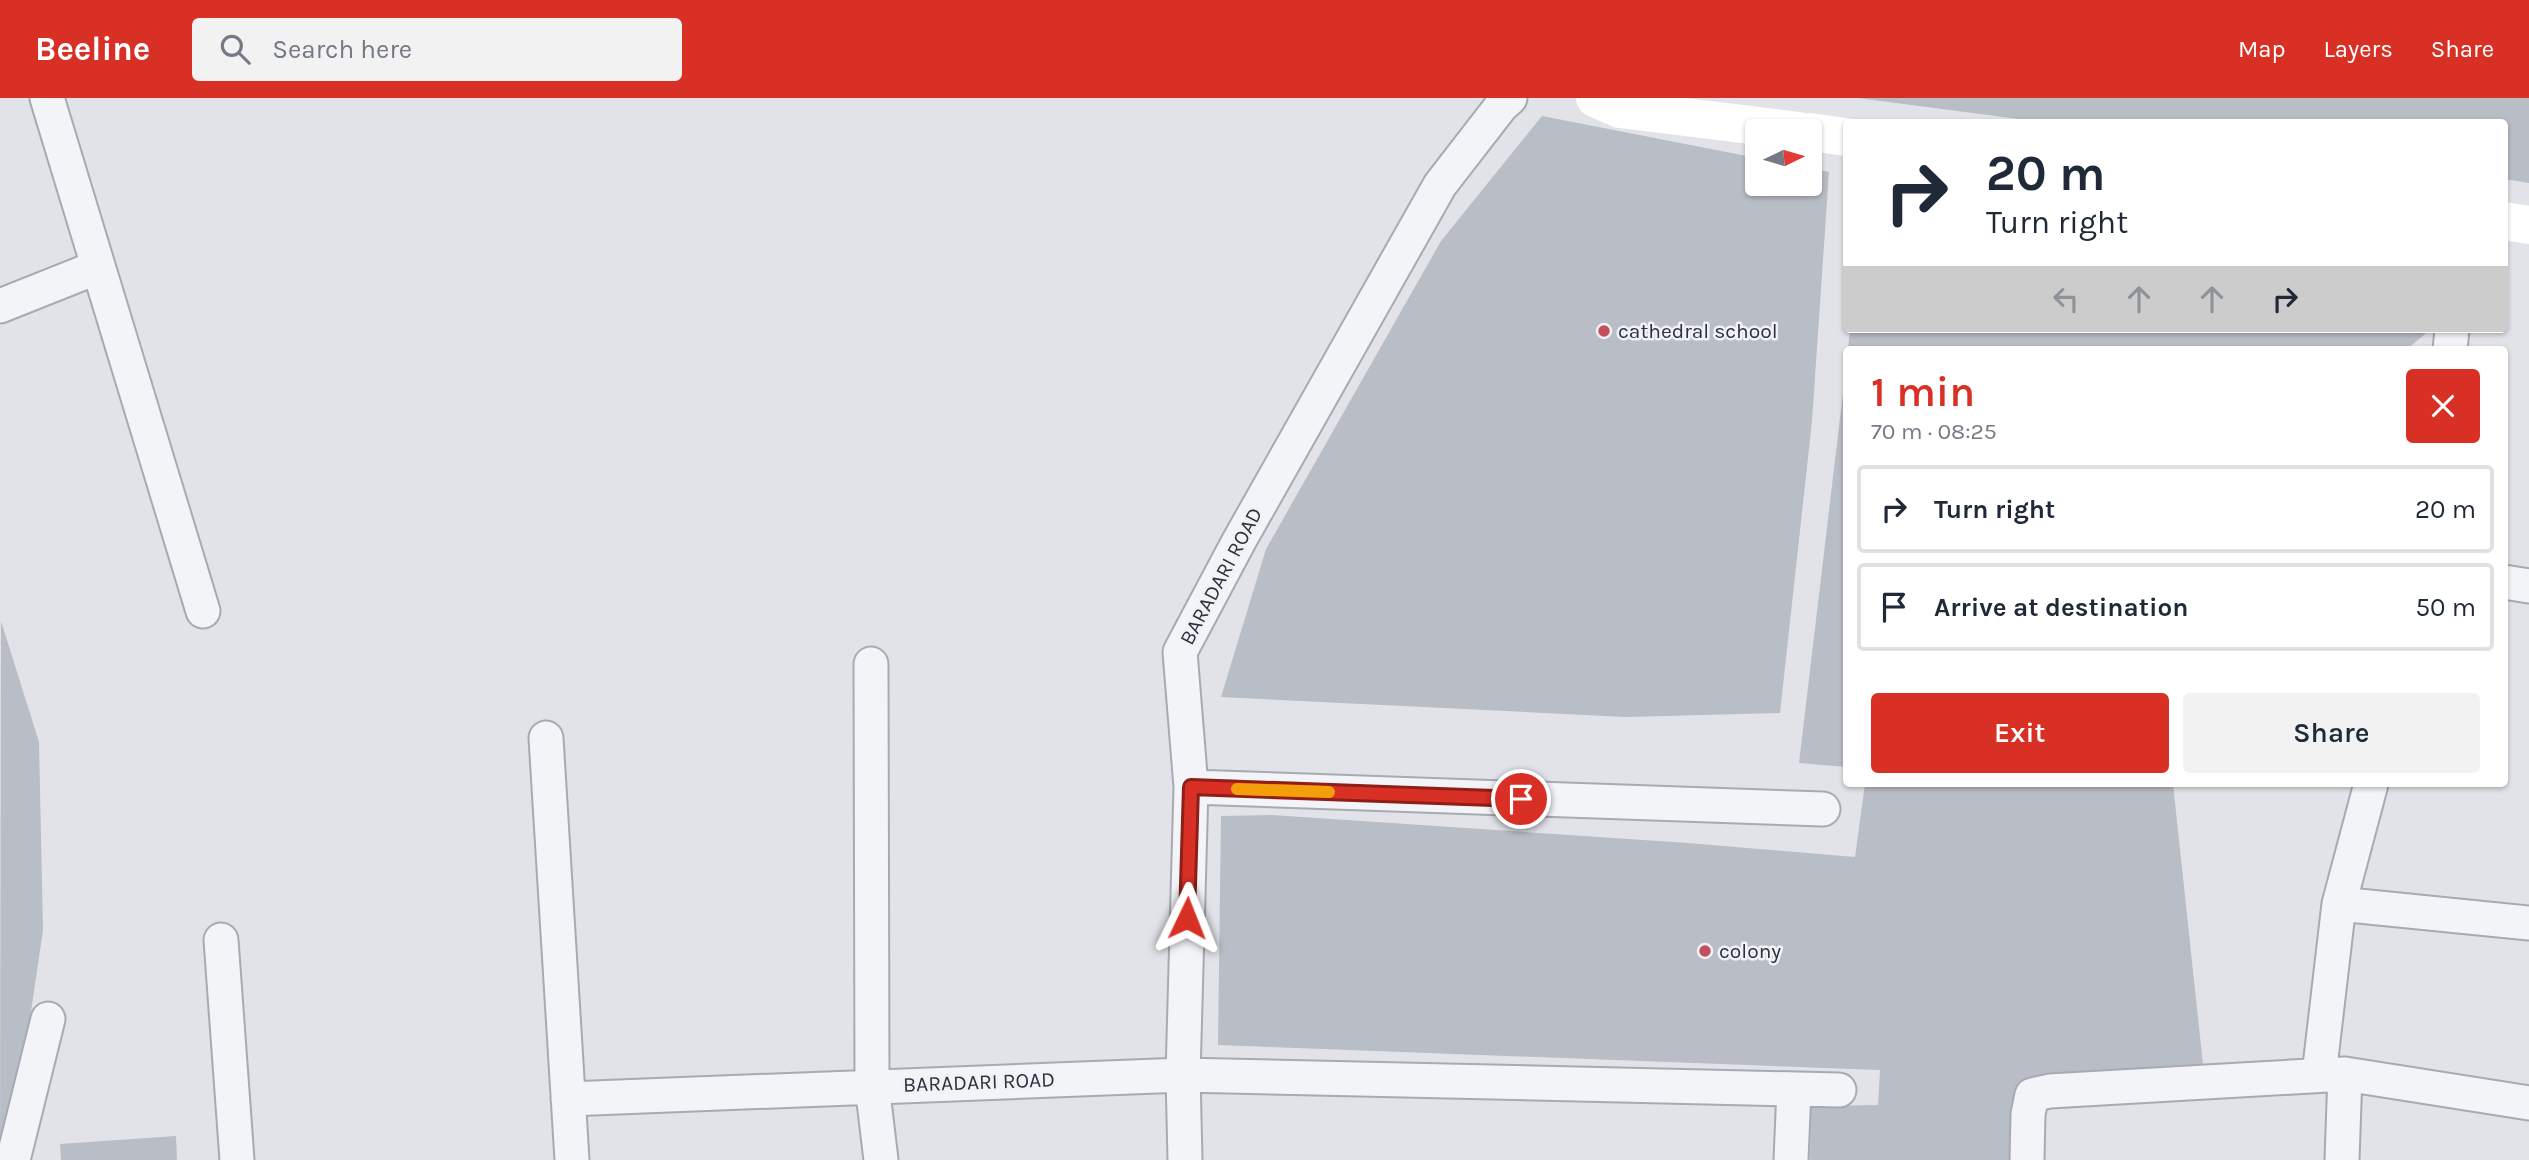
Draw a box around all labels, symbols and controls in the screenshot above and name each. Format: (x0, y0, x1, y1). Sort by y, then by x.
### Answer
search box (192, 18, 682, 81)
text: Beeline (35, 30, 150, 68)
icon: search (216, 30, 254, 68)
text: Search here (272, 34, 412, 65)
text: Map (2238, 35, 2286, 63)
text: Layers (2324, 35, 2393, 63)
text: Share (2431, 35, 2494, 63)
north arrow (1745, 119, 1822, 196)
map controls (1745, 119, 1822, 196)
text: 20 m (1986, 145, 2106, 202)
icon: right (1871, 147, 1962, 238)
text: Turn right (1986, 204, 2128, 241)
icon: left (2047, 280, 2085, 318)
icon: ahead (2120, 280, 2158, 318)
icon: ahead (2193, 280, 2231, 318)
icon: right (2266, 280, 2304, 318)
place label: cathedral school (1618, 319, 1778, 343)
marker: cathedral school (1596, 323, 1612, 339)
text: 1 min (1871, 367, 1975, 417)
button: close (2406, 369, 2480, 443)
text: 70 m · 08:25 (1871, 418, 1997, 445)
icon: right (1875, 490, 1913, 528)
text: Turn right (1934, 494, 2055, 525)
text: 20 m (2415, 494, 2476, 525)
street label: BARADARI ROAD (1175, 503, 1267, 649)
icon: arrive (1875, 588, 1913, 626)
text: Arrive at destination (1934, 592, 2188, 623)
text: 50 m (2415, 592, 2476, 623)
button: Exit (1871, 693, 2169, 773)
button: Share (2183, 693, 2480, 773)
pin (1491, 769, 1551, 829)
icon: arrive (1502, 780, 1540, 818)
position arrow (1150, 881, 1224, 955)
place label: colony (1719, 939, 1781, 963)
marker: colony (1697, 943, 1713, 959)
street label: BARADARI ROAD (903, 1067, 1055, 1097)

